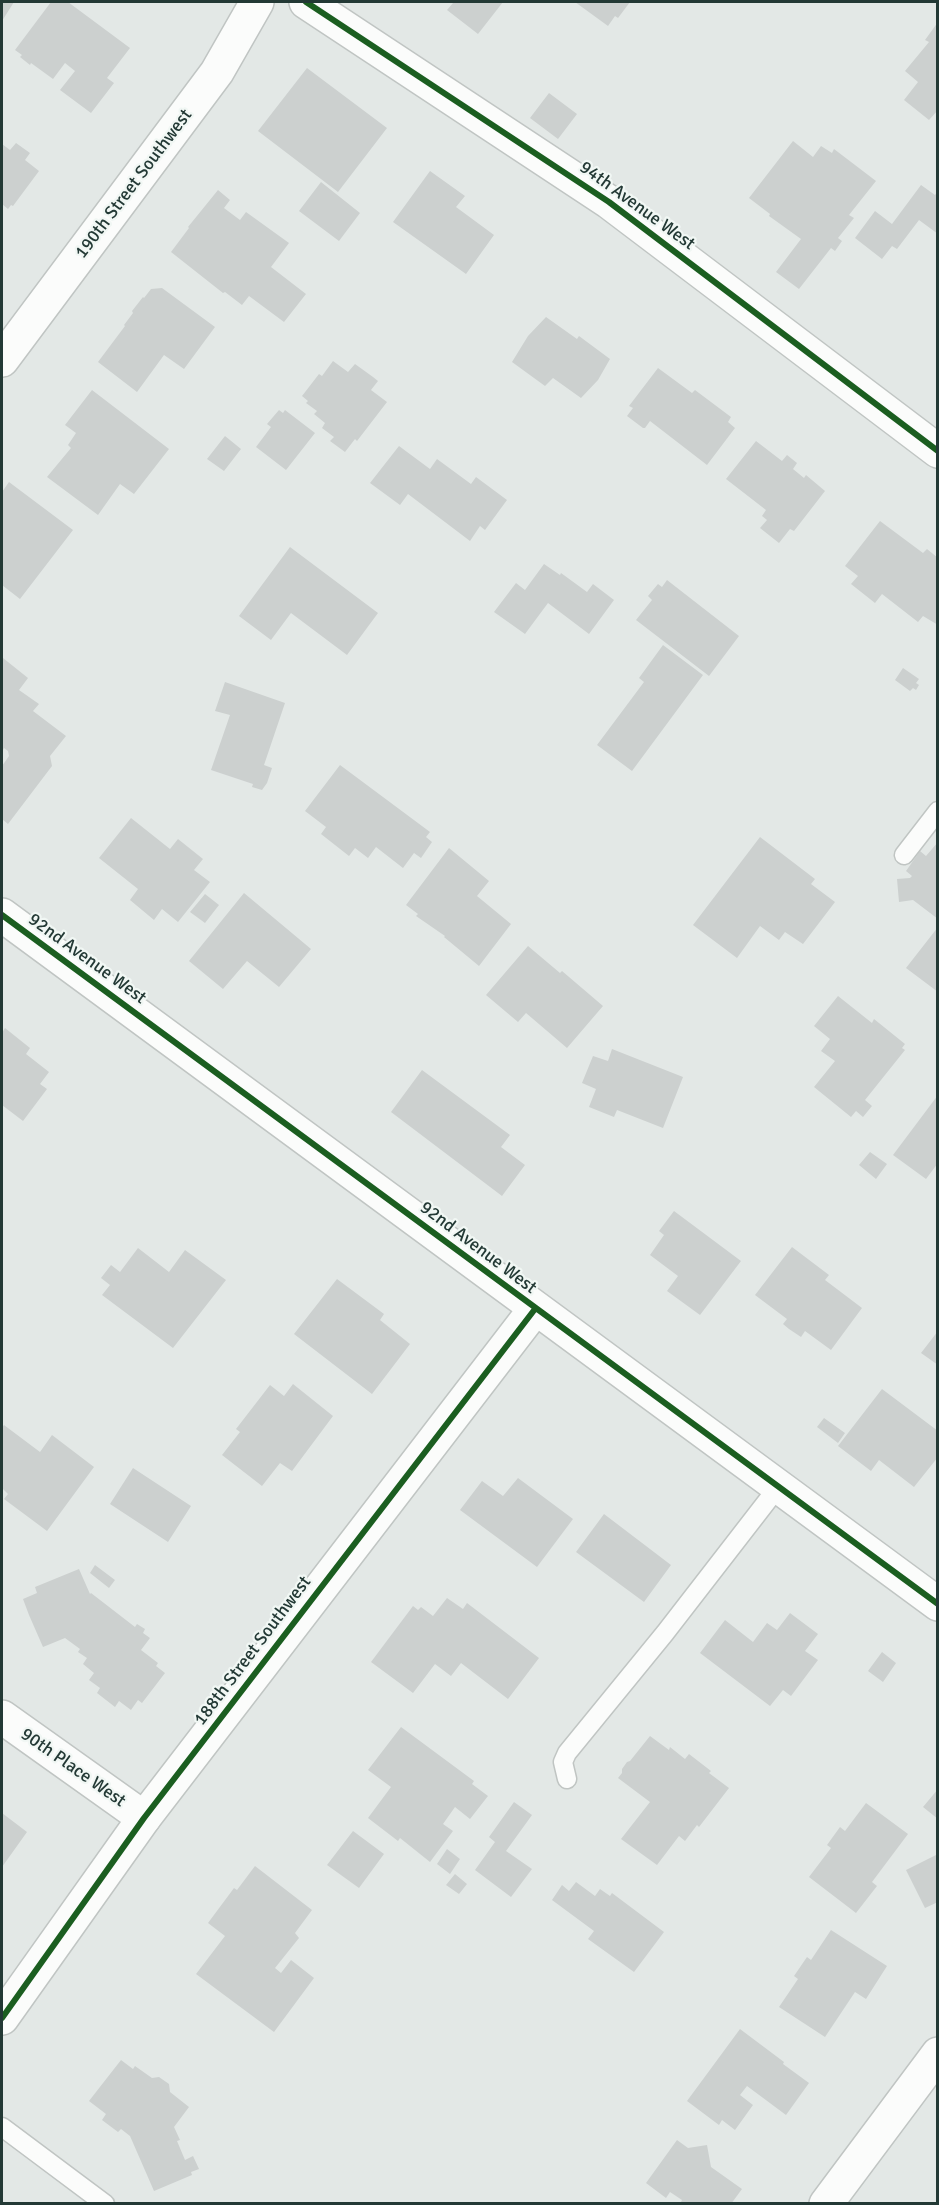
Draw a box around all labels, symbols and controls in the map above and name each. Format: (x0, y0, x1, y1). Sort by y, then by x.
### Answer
street label: 190th Street Southwest (71, 105, 197, 263)
street label: 94th Avenue West (575, 157, 699, 255)
street label: 92nd Avenue West (24, 909, 150, 1009)
street label: 92nd Avenue West (415, 1197, 541, 1299)
street label: 188th Street Southwest (190, 1572, 316, 1730)
street label: 90th Place West (16, 1724, 130, 1812)

